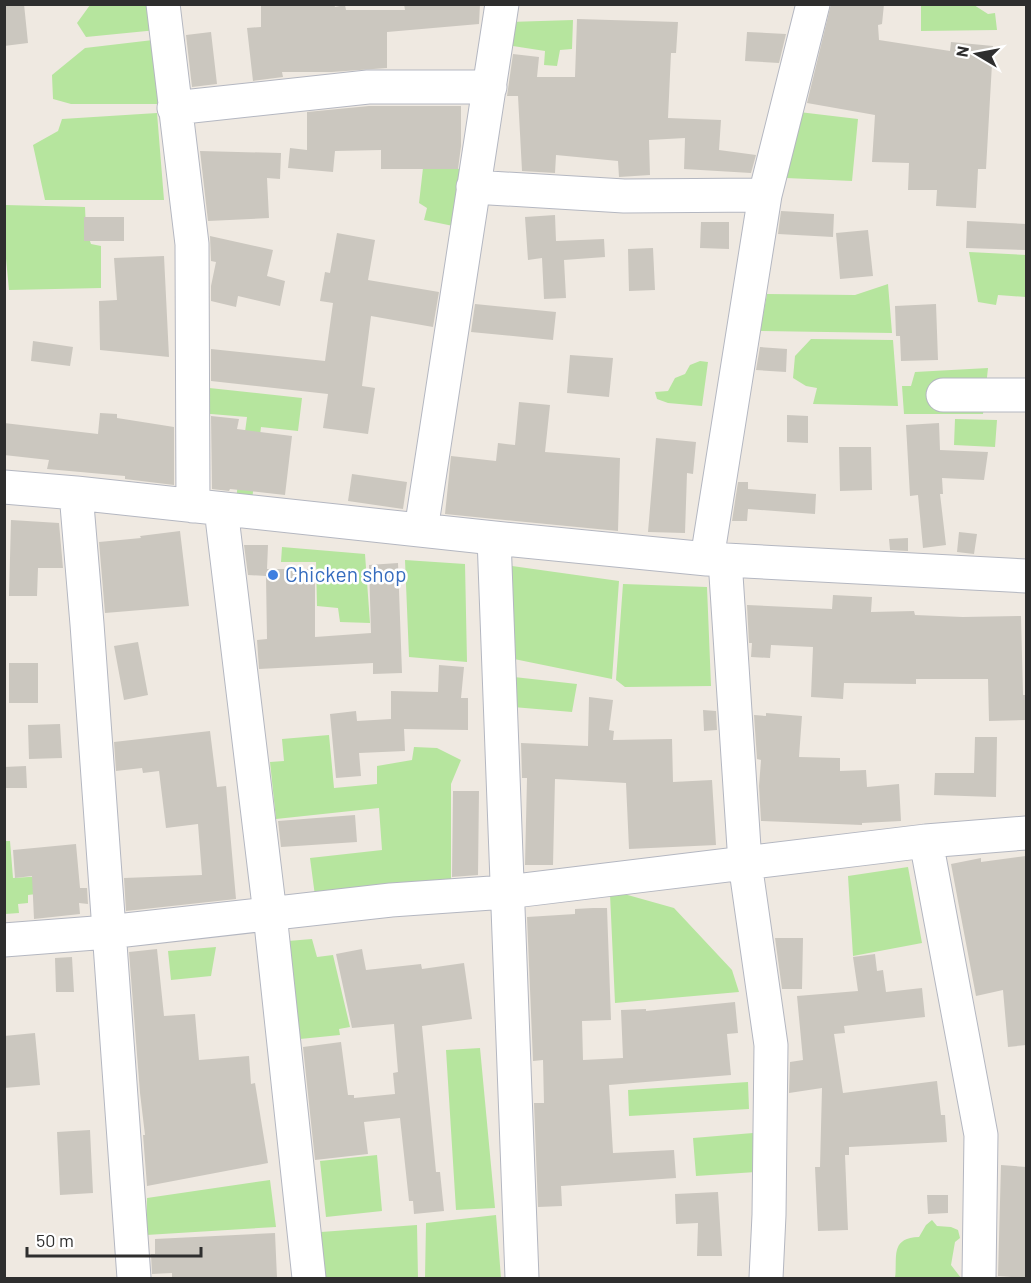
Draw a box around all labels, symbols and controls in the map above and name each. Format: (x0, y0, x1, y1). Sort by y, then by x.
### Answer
north arrow (947, 24, 1007, 84)
text: N (951, 44, 972, 58)
place label: Chicken shop (285, 561, 407, 586)
marker: Chicken shop (266, 568, 280, 582)
scale bar (27, 1220, 201, 1258)
text: 50 m (36, 1229, 74, 1251)

